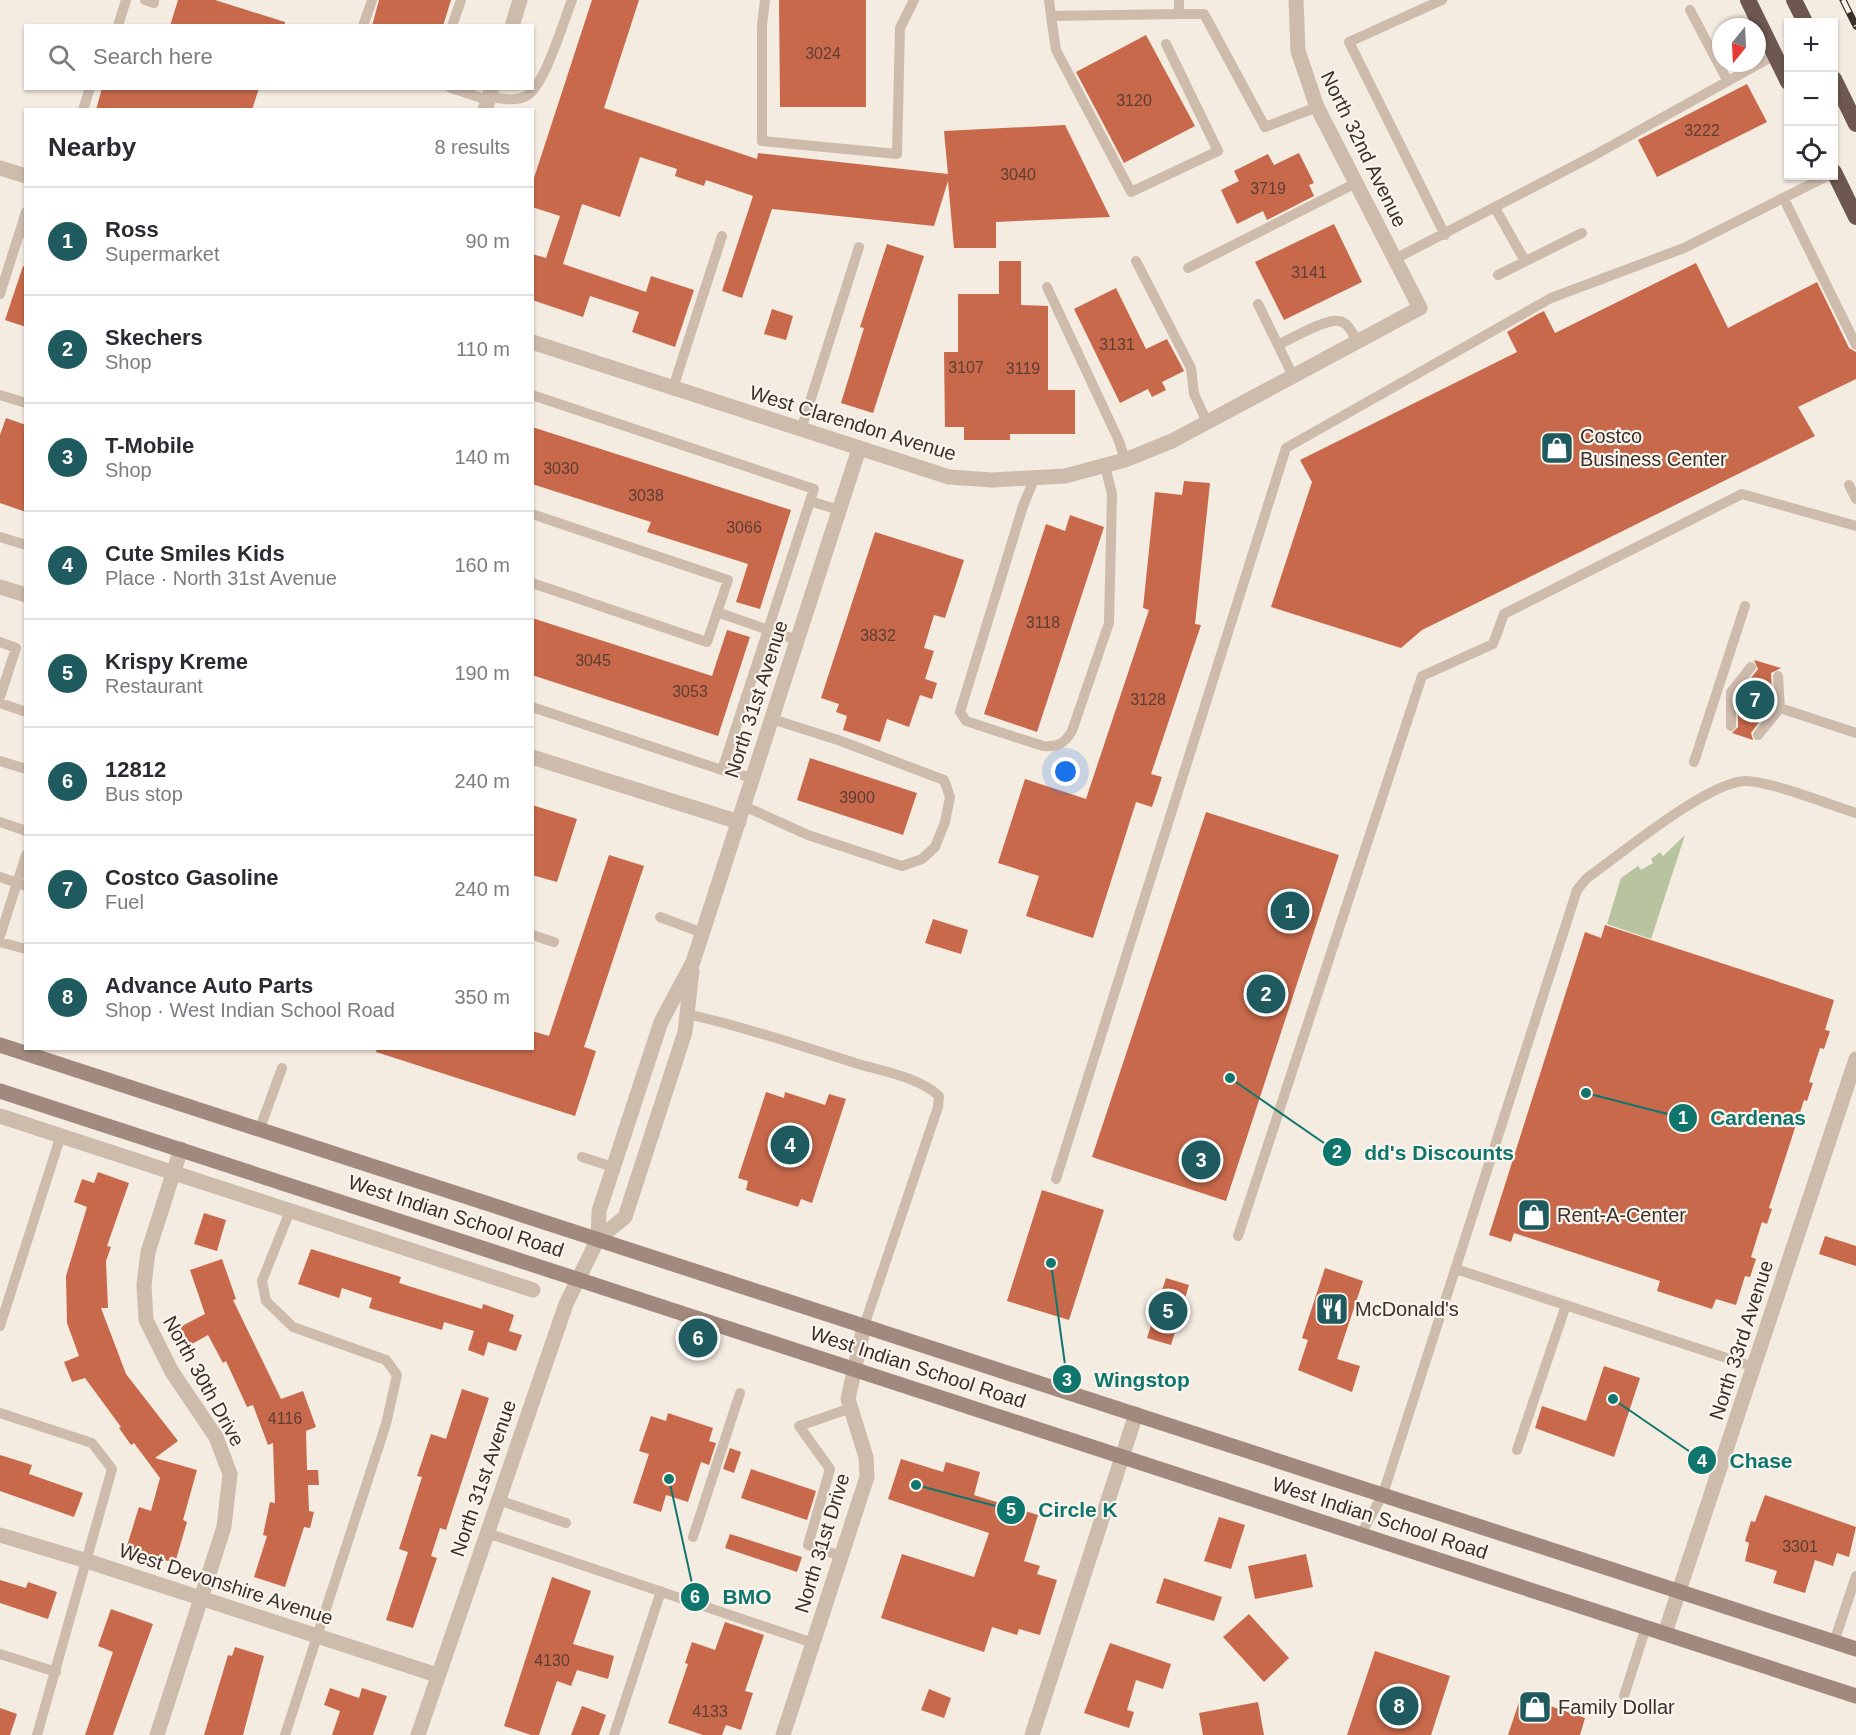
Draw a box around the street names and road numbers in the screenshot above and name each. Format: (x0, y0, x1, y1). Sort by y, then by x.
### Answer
street label: North 32nd Avenue (1317, 67, 1411, 231)
street label: West Clarendon Avenue (747, 381, 959, 465)
street label: North 31st Avenue (720, 618, 792, 780)
street label: West Indian School Road (345, 1171, 567, 1261)
street label: North 33rd Avenue (1705, 1257, 1777, 1423)
street label: North 30th Drive (159, 1312, 249, 1450)
street label: West Indian School Road (807, 1322, 1029, 1412)
street label: North 31st Avenue (446, 1397, 520, 1559)
street label: North 31st Drive (790, 1471, 854, 1615)
street label: West Indian School Road (1269, 1473, 1491, 1563)
street label: West Devonshire Avenue (116, 1539, 336, 1629)

